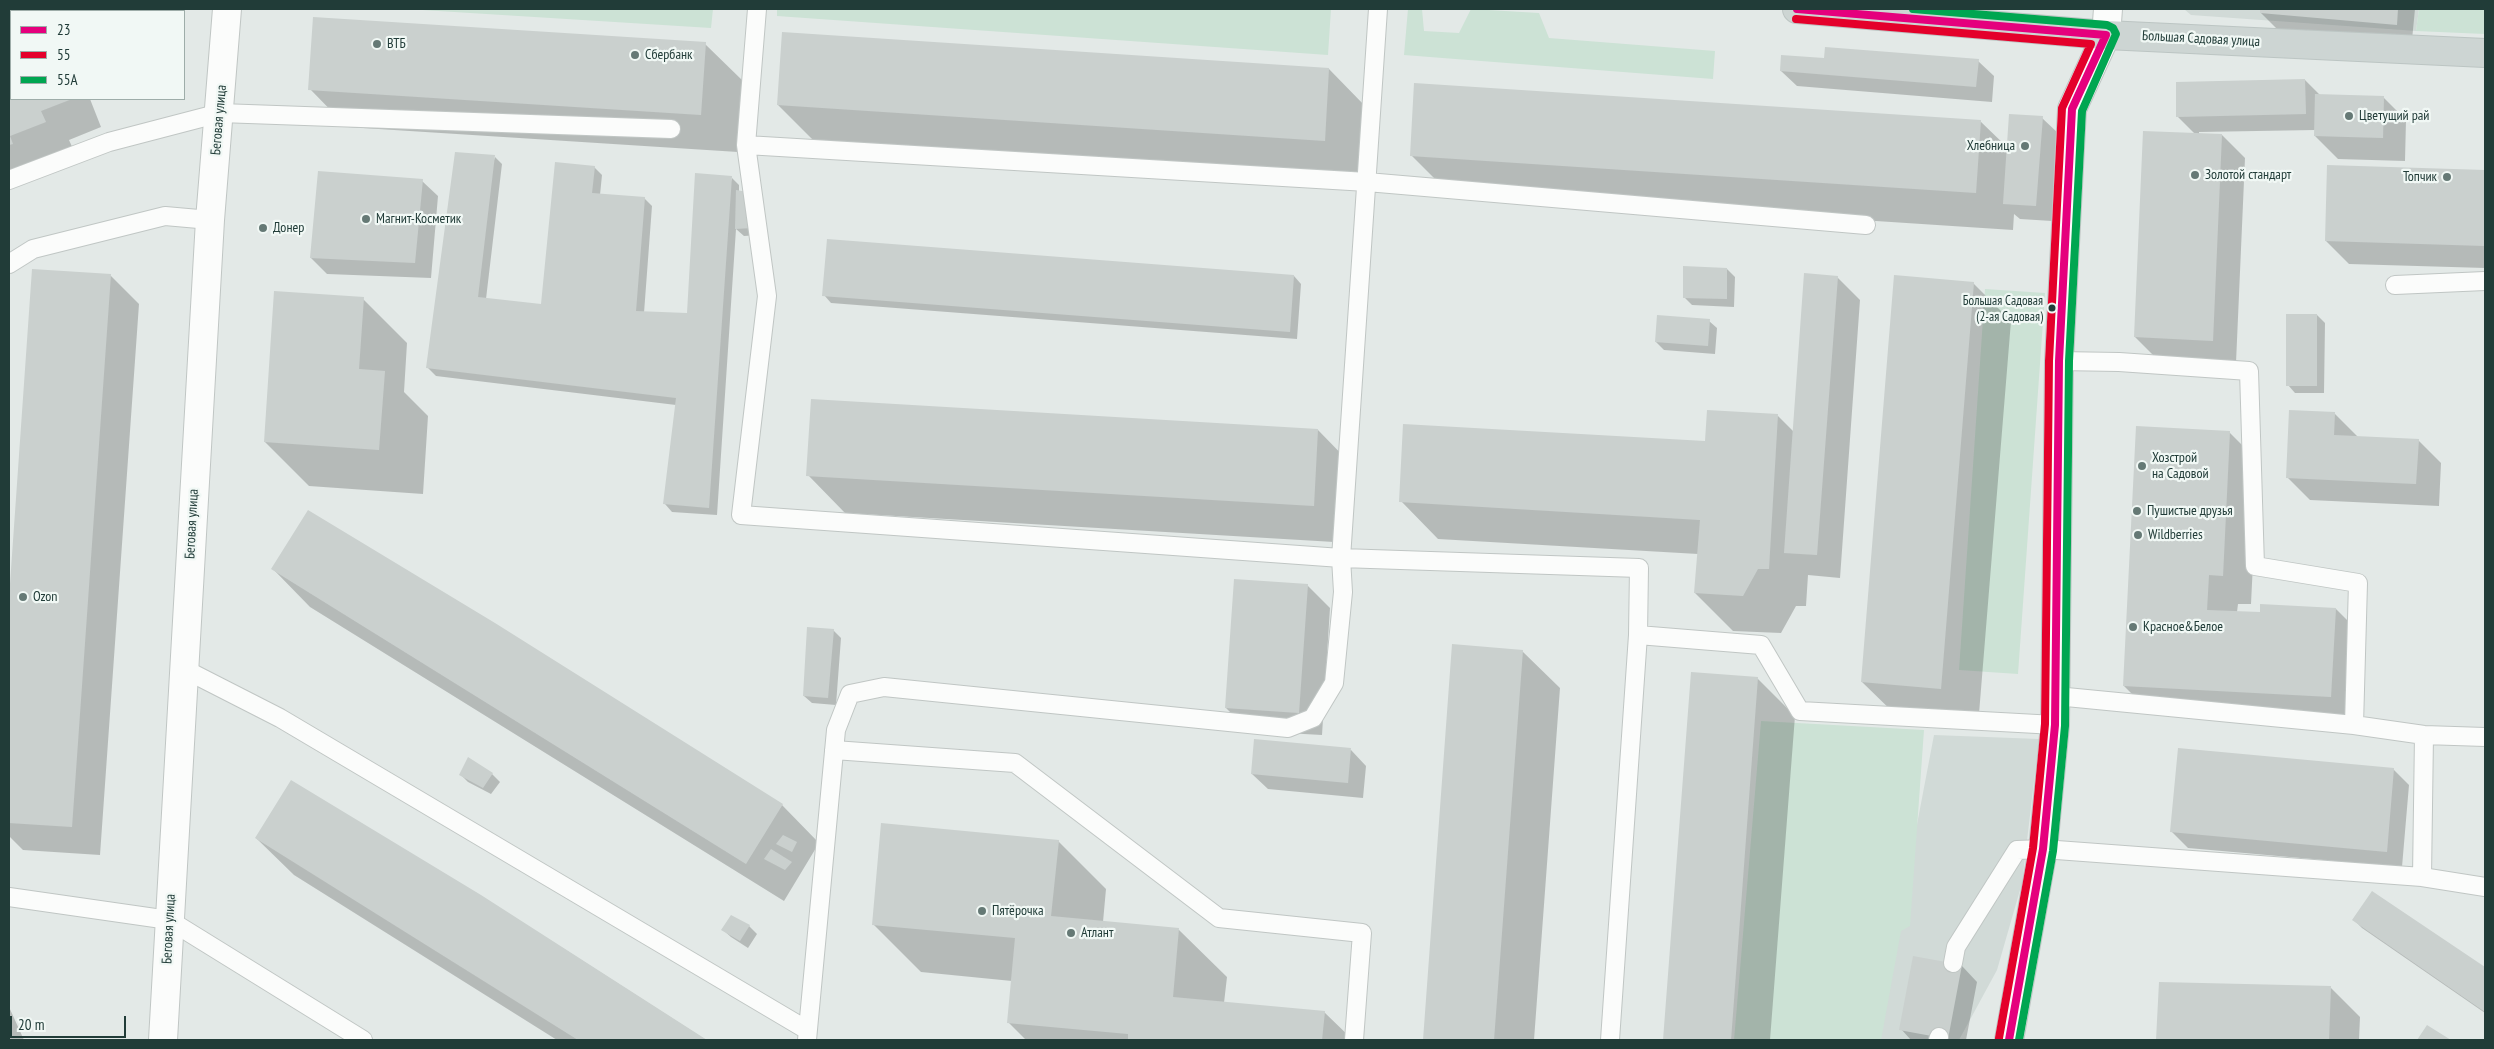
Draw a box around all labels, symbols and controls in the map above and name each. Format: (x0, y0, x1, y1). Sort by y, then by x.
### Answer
legend (10, 10, 185, 100)
text: 23 (57, 20, 71, 39)
street label: Большая Садовая улица (2142, 28, 2260, 50)
place label: ВТБ (387, 36, 406, 52)
marker: ВТБ (371, 38, 383, 50)
text: 55 (57, 45, 71, 64)
place label: Сбербанк (645, 47, 692, 63)
marker: Сбербанк (629, 49, 641, 61)
text: 55А (57, 70, 78, 89)
street label: Беговая улица (208, 84, 230, 156)
place label: Цветущий рай (2359, 108, 2430, 124)
marker: Цветущий рай (2343, 110, 2355, 122)
place label: Хлебница (1967, 138, 2015, 154)
marker: Хлебница (2019, 140, 2031, 152)
place label: Золотой стандарт (2205, 167, 2291, 183)
marker: Золотой стандарт (2189, 169, 2201, 181)
place label: Топчик (2403, 169, 2437, 185)
marker: Топчик (2441, 171, 2453, 183)
place label: Магнит-Косметик (376, 211, 461, 227)
marker: Магнит-Косметик (360, 213, 372, 225)
place label: Донер (273, 220, 304, 236)
marker: Донер (257, 222, 269, 234)
place label: Большая Садовая (2-ая Садовая) (1963, 293, 2043, 324)
marker: Большая Садовая (2-ая Садовая) (2047, 303, 2057, 313)
place label: Хозстрой на Садовой (2152, 450, 2209, 482)
marker: Хозстрой на Садовой (2136, 460, 2148, 472)
street label: Беговая улица (182, 488, 202, 560)
place label: Пушистые друзья (2147, 503, 2233, 519)
marker: Пушистые друзья (2131, 505, 2143, 517)
place label: Wildberries (2148, 527, 2203, 543)
marker: Wildberries (2132, 529, 2144, 541)
place label: Ozon (33, 589, 58, 605)
marker: Ozon (17, 591, 29, 603)
place label: Красное&Белое (2143, 619, 2223, 635)
marker: Красное&Белое (2127, 621, 2139, 633)
street label: Беговая улица (159, 893, 179, 965)
place label: Пятёрочка (992, 903, 1044, 919)
marker: Пятёрочка (976, 905, 988, 917)
place label: Атлант (1081, 925, 1113, 941)
marker: Атлант (1065, 927, 1077, 939)
scale bar (12, 1006, 129, 1038)
text: 20 m (18, 1015, 44, 1034)

